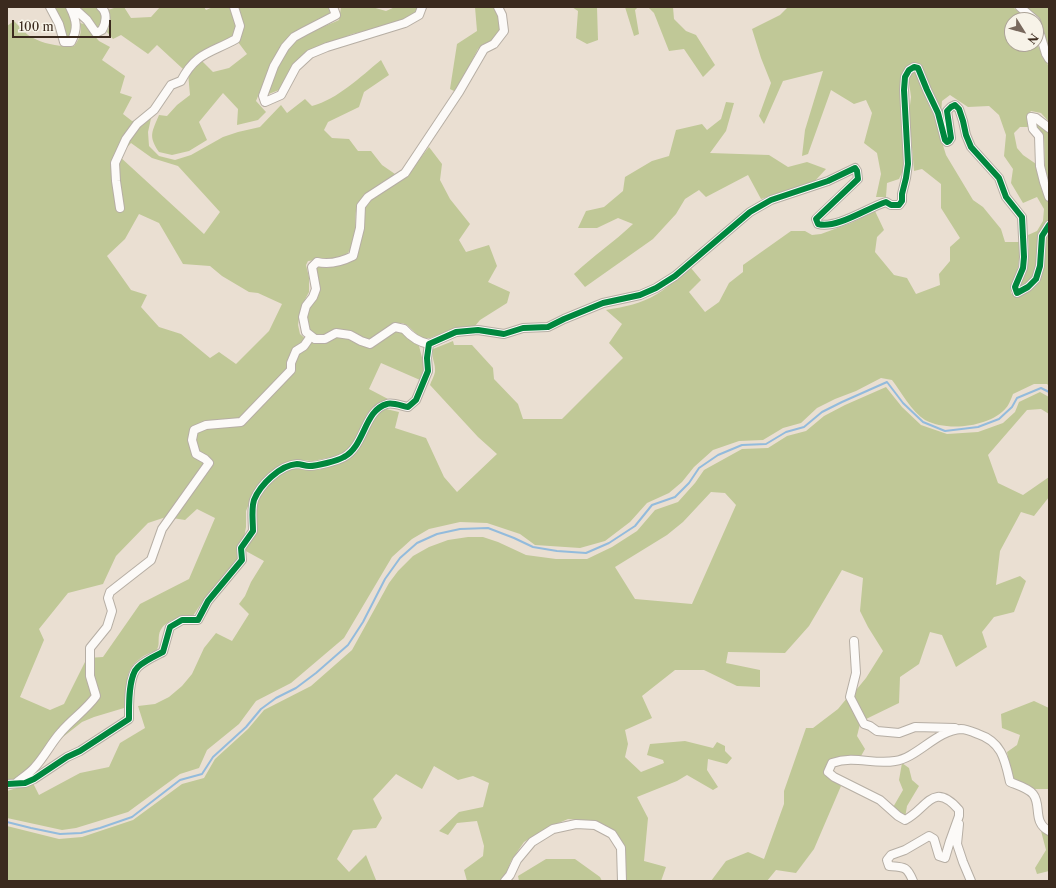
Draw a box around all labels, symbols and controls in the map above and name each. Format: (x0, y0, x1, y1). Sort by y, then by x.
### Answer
scale bar (14, 12, 113, 38)
north arrow (1004, 12, 1044, 52)
text: 100 m (19, 19, 54, 34)
text: N (1024, 31, 1041, 47)

